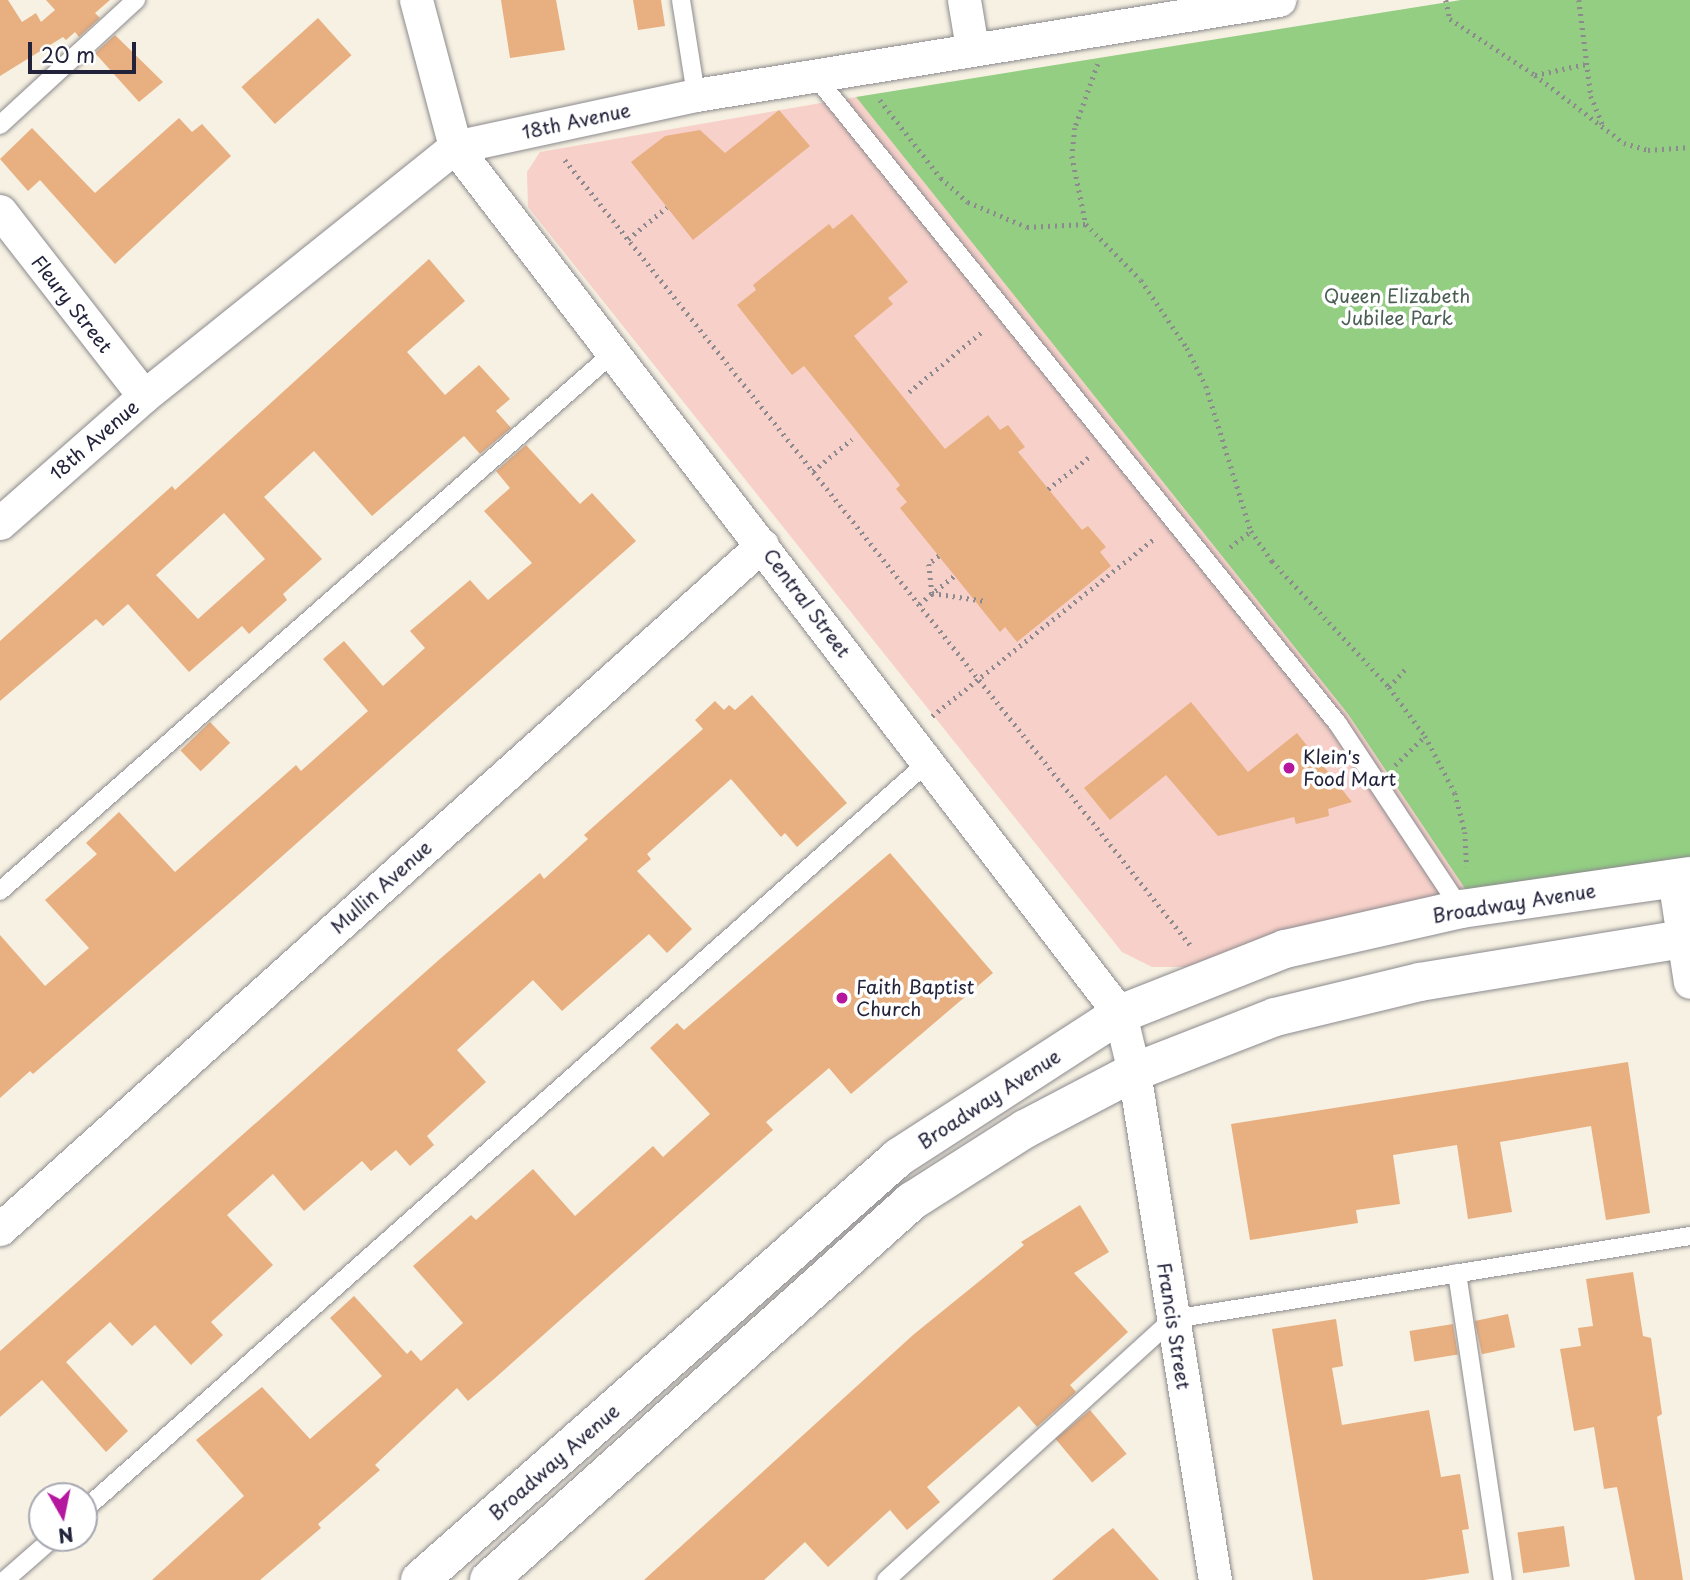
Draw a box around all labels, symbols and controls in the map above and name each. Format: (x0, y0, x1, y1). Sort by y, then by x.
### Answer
scale bar (32, 28, 140, 72)
text: 20 m (41, 38, 95, 70)
street label: 18th Avenue (520, 98, 632, 144)
street label: Fleury Street (26, 250, 118, 358)
park label: Queen Elizabeth Jubilee Park (1323, 285, 1471, 329)
street label: 18th Avenue (45, 395, 143, 485)
street label: Central Street (758, 544, 856, 662)
place label: Klein's Food Mart (1303, 746, 1398, 790)
marker: Klein's Food Mart (1281, 760, 1297, 776)
street label: Mullin Avenue (326, 836, 436, 938)
street label: Broadway Avenue (1431, 879, 1597, 927)
place label: Faith Baptist Church (856, 976, 976, 1020)
marker: Faith Baptist Church (834, 990, 850, 1006)
street label: Broadway Avenue (914, 1045, 1064, 1153)
street label: Francis Street (1153, 1260, 1195, 1392)
street label: Broadway Avenue (485, 1400, 623, 1524)
north arrow (28, 1482, 98, 1552)
text: N (56, 1521, 76, 1551)

